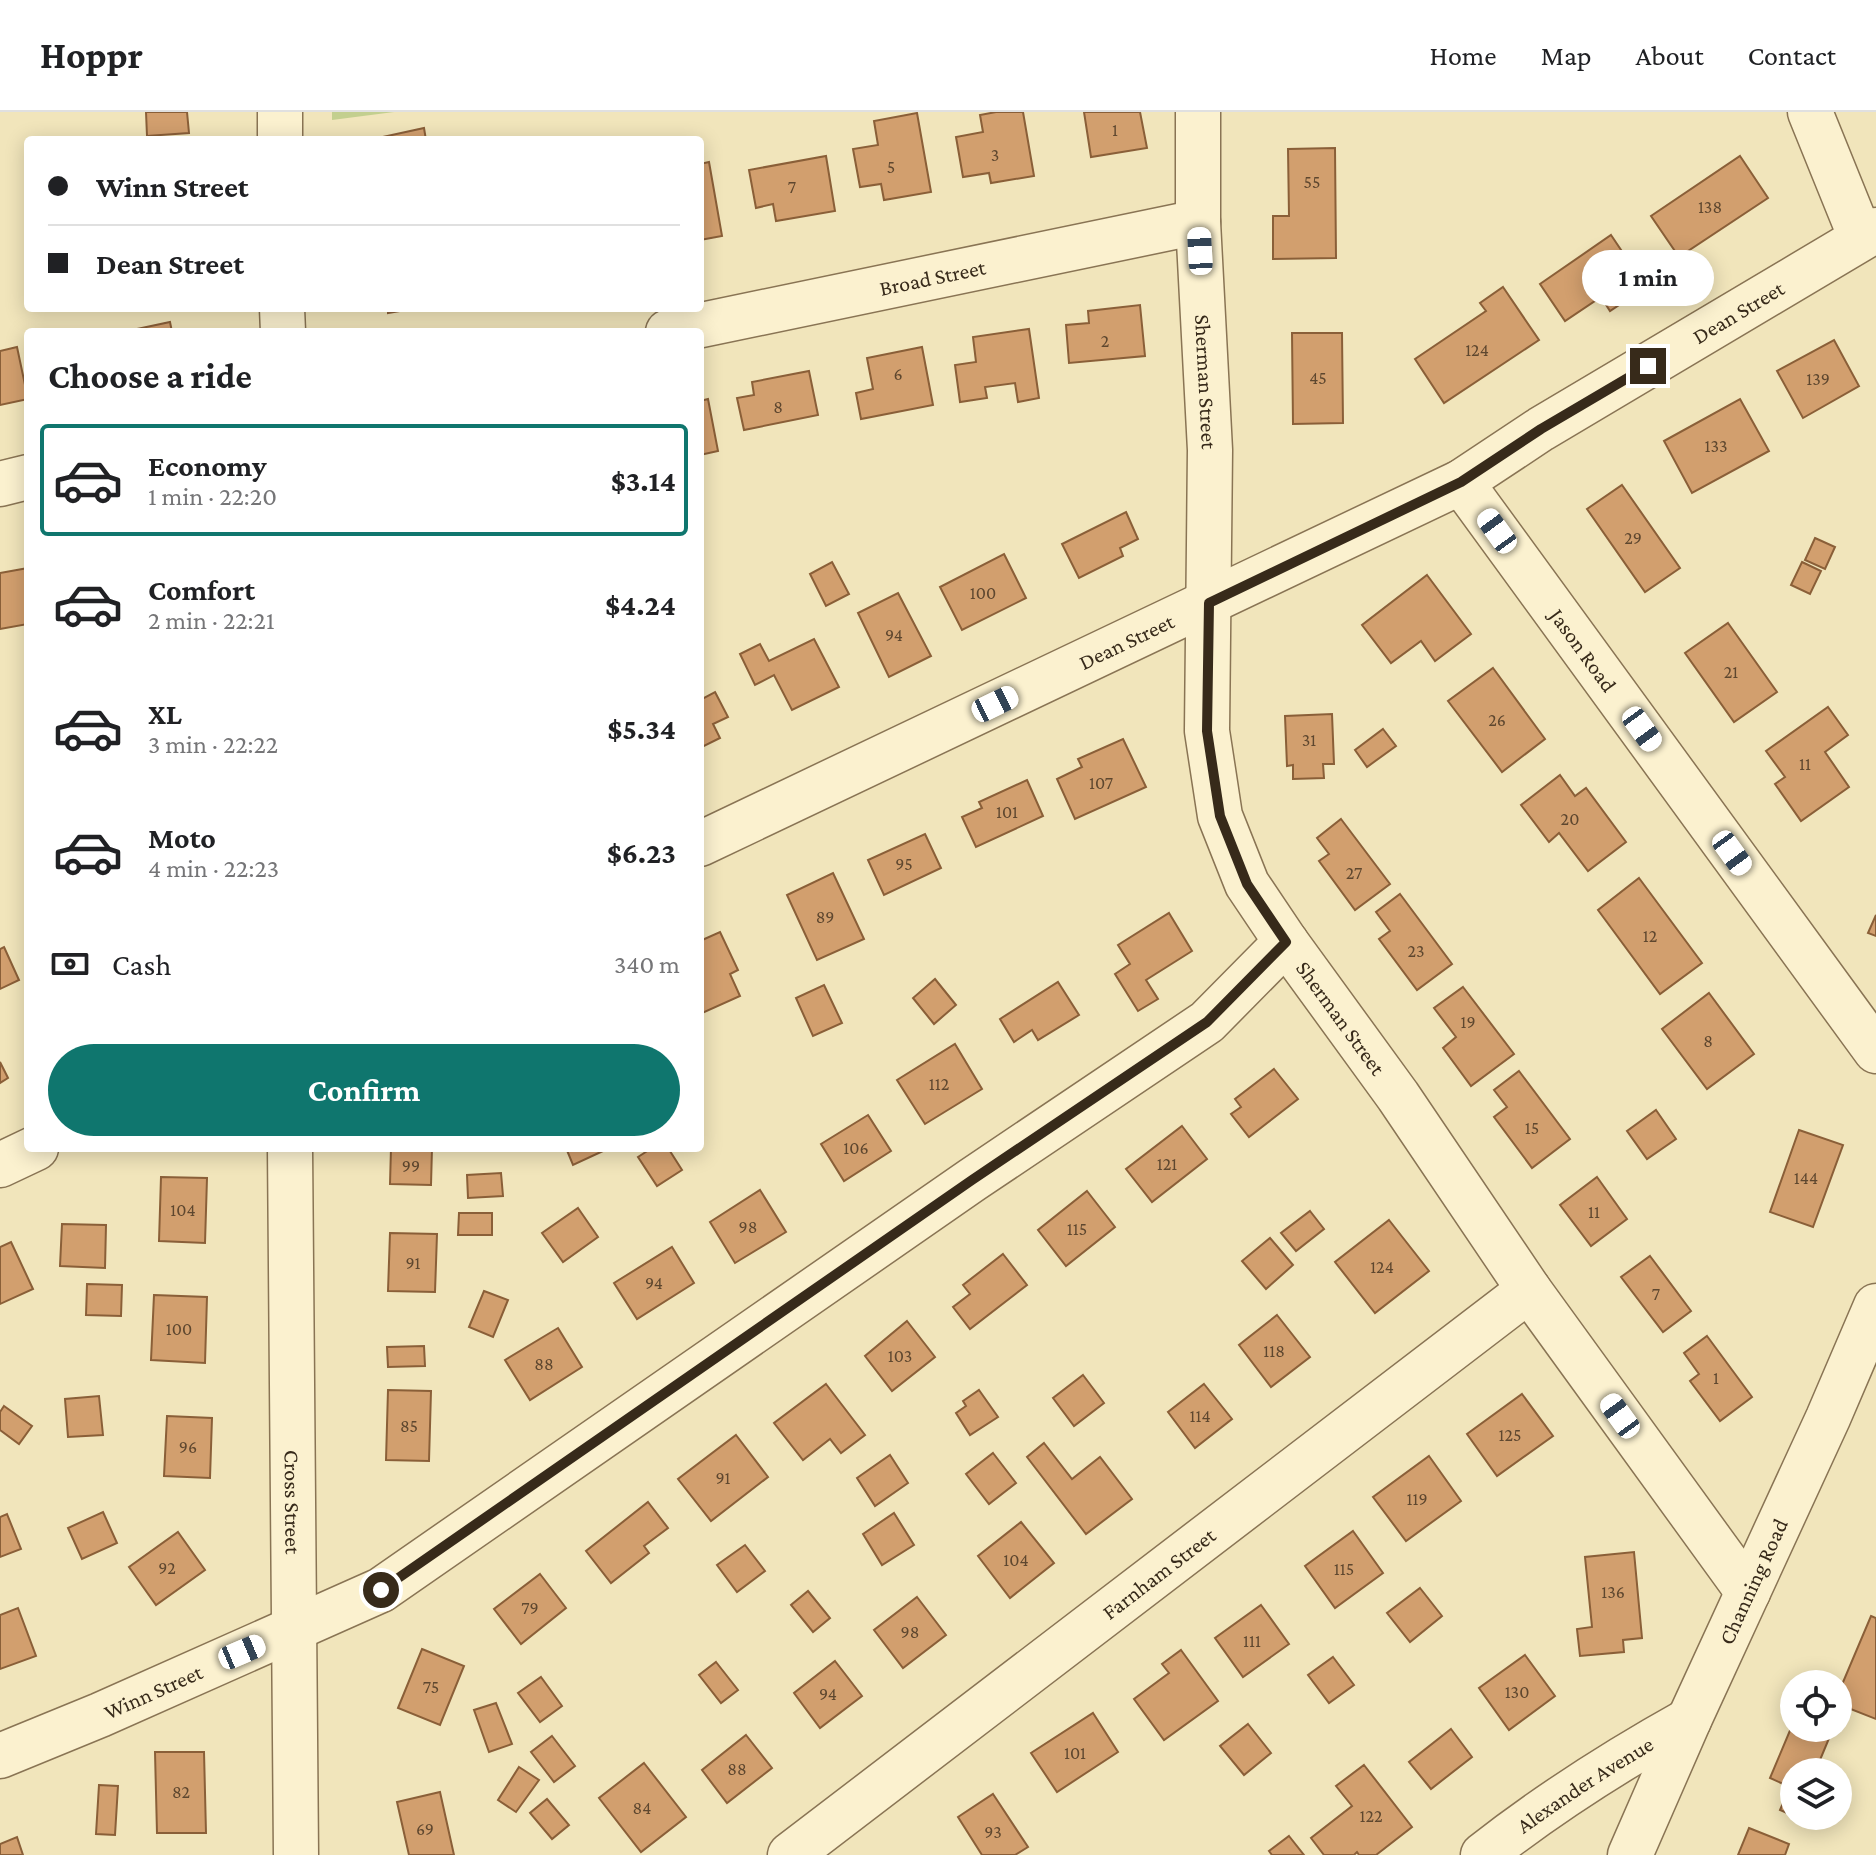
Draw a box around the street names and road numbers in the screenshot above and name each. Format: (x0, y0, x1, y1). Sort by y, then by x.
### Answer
street label: Broad Street (877, 254, 988, 301)
street label: Dean Street (1688, 275, 1789, 349)
street label: Sherman Street (1190, 314, 1222, 451)
street label: Jason Road (1543, 602, 1622, 697)
street label: Dean Street (1075, 608, 1179, 675)
street label: Sherman Street (1291, 956, 1391, 1081)
street label: Cross Street (280, 1450, 305, 1555)
street label: Channing Road (1714, 1514, 1793, 1648)
street label: Farnham Street (1097, 1522, 1221, 1625)
street label: Winn Street (100, 1659, 207, 1725)
street label: Alexander Avenue (1512, 1731, 1658, 1838)

